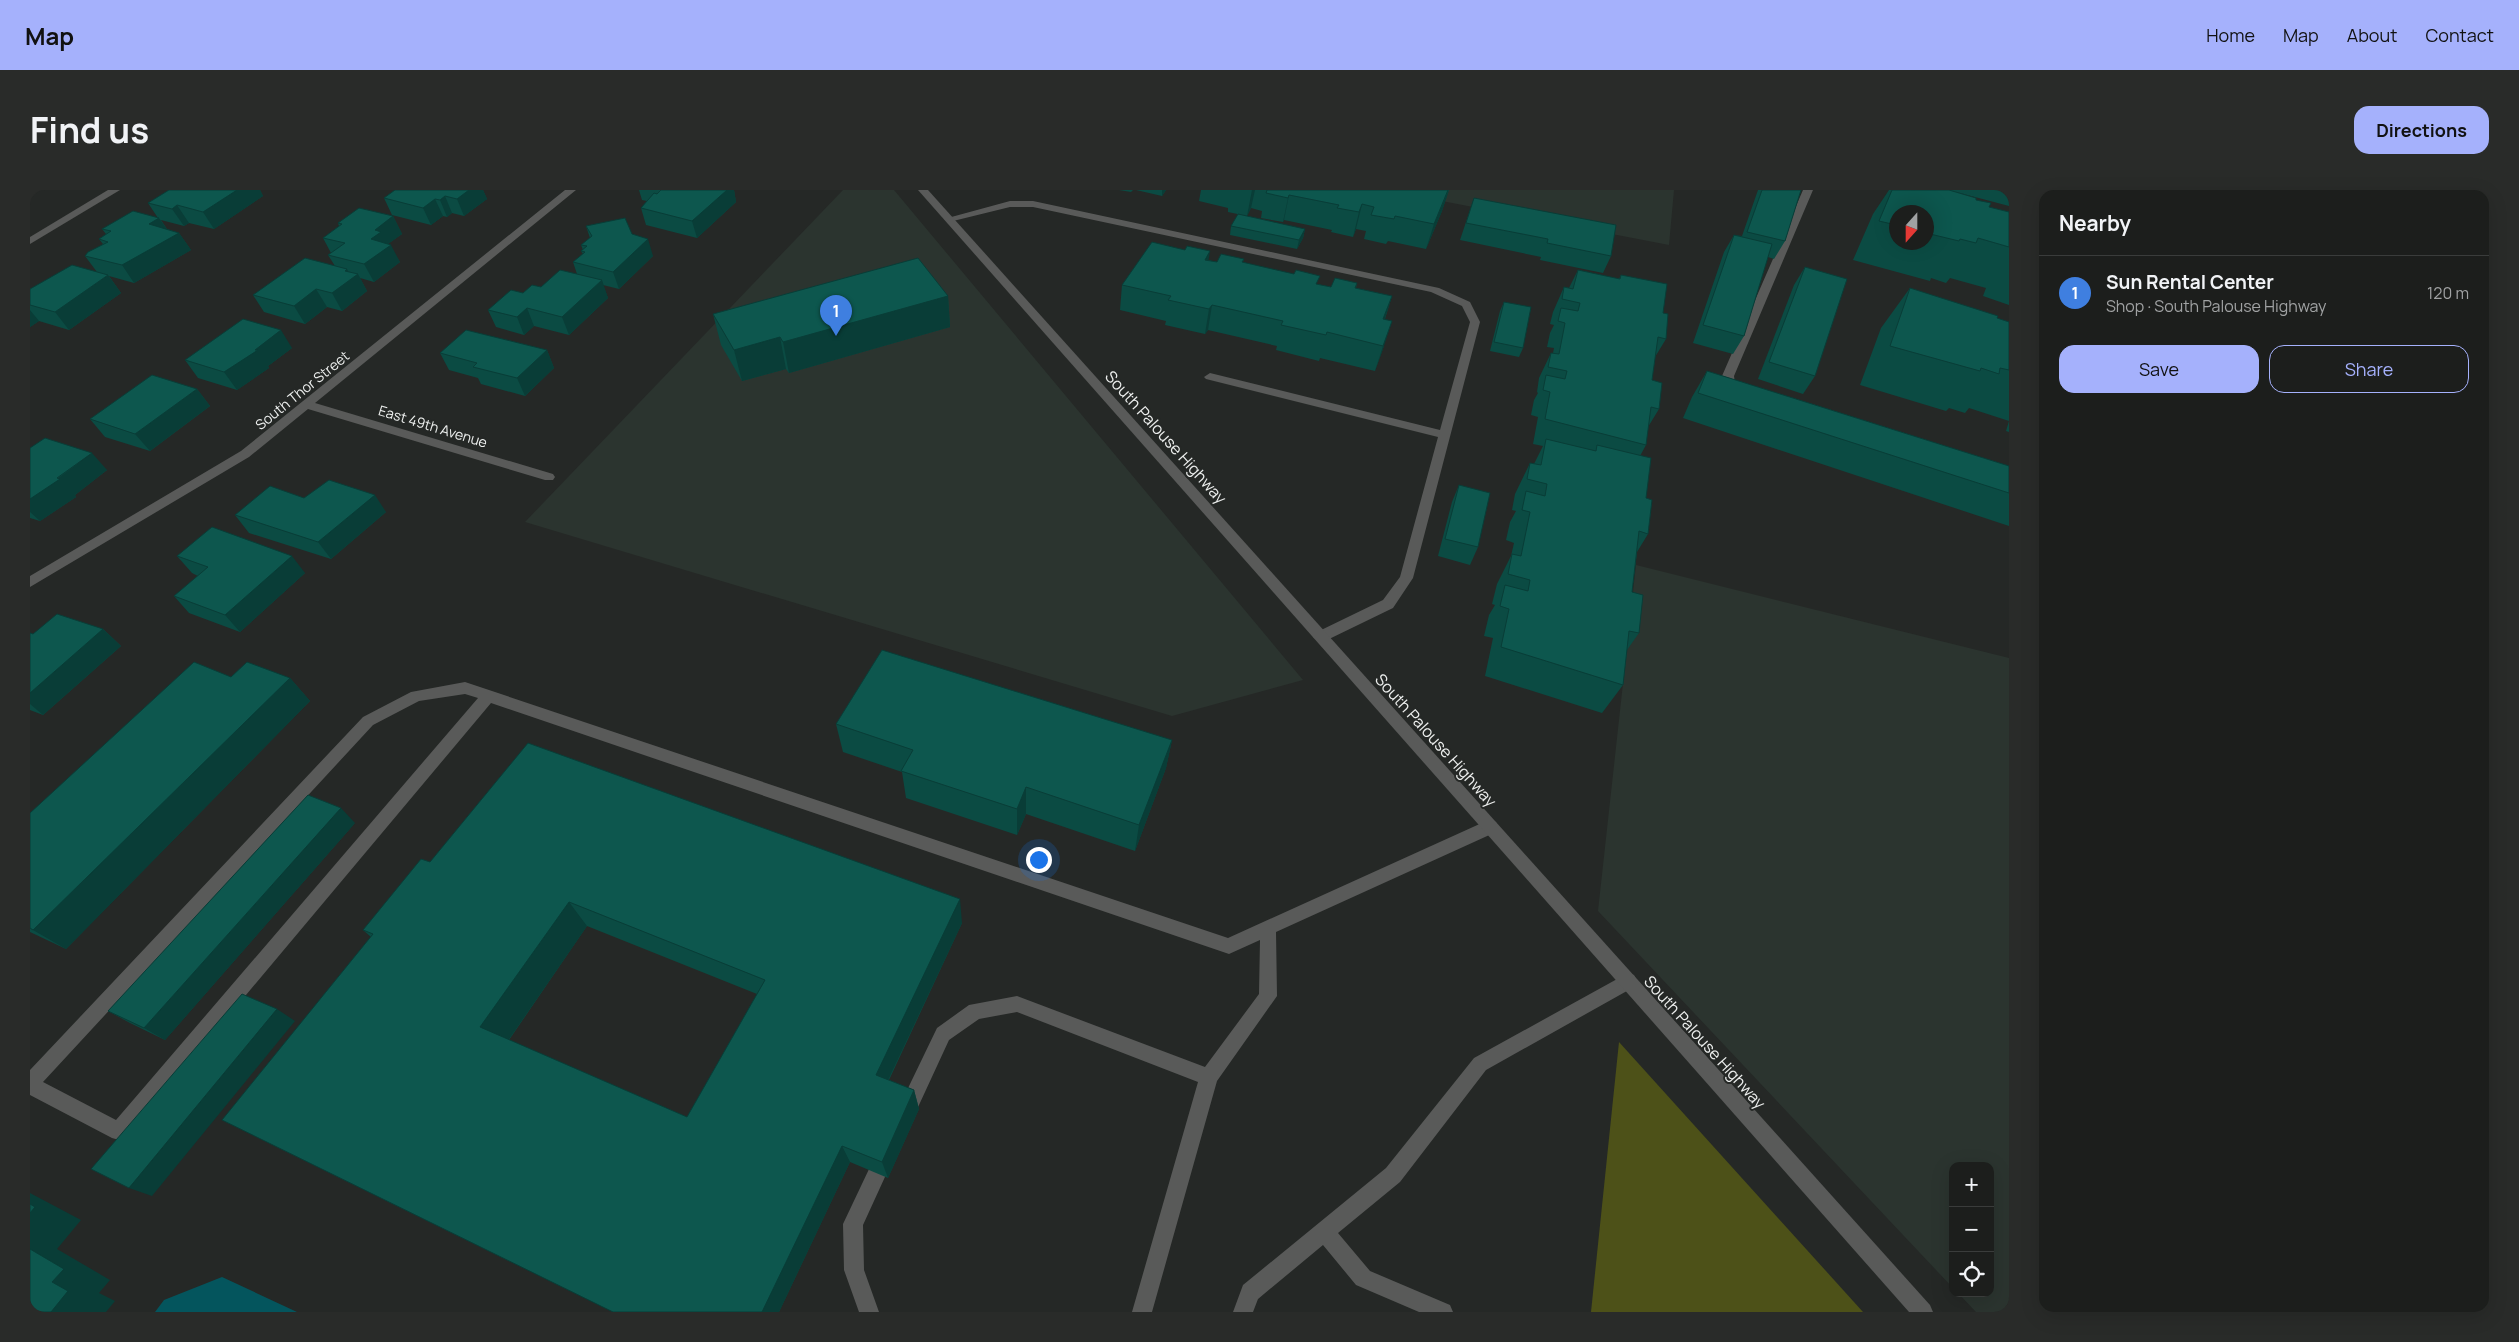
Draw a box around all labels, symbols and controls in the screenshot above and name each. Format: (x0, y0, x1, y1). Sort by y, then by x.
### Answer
text: Map (25, 19, 74, 52)
text: Home (2206, 23, 2255, 47)
text: Map (2283, 23, 2319, 47)
text: About (2347, 23, 2397, 47)
text: Contact (2425, 23, 2494, 47)
text: Find us (30, 106, 149, 154)
button: Directions (2354, 106, 2489, 154)
north arrow (1889, 205, 1934, 250)
text: Nearby (2059, 209, 2131, 237)
text: Sun Rental Center (2106, 269, 2274, 295)
text: 1 (2071, 282, 2079, 304)
text: 120 m (2427, 282, 2469, 304)
pin: 1 (820, 295, 852, 336)
text: Shop · South Palouse Highway (2106, 295, 2326, 317)
button: Save (2059, 345, 2259, 393)
button: Share (2269, 345, 2469, 393)
street label: South Thor Street (251, 346, 353, 434)
street label: South Palouse Highway (1100, 366, 1232, 509)
street label: East 49th Avenue (376, 400, 490, 452)
street label: South Palouse Highway (1370, 669, 1502, 812)
your location (1026, 847, 1052, 873)
street label: South Palouse Highway (1639, 971, 1771, 1114)
map controls (1949, 1162, 1994, 1297)
button: + (1949, 1162, 1994, 1207)
button: − (1949, 1207, 1994, 1252)
button: locate (1949, 1252, 1994, 1297)

